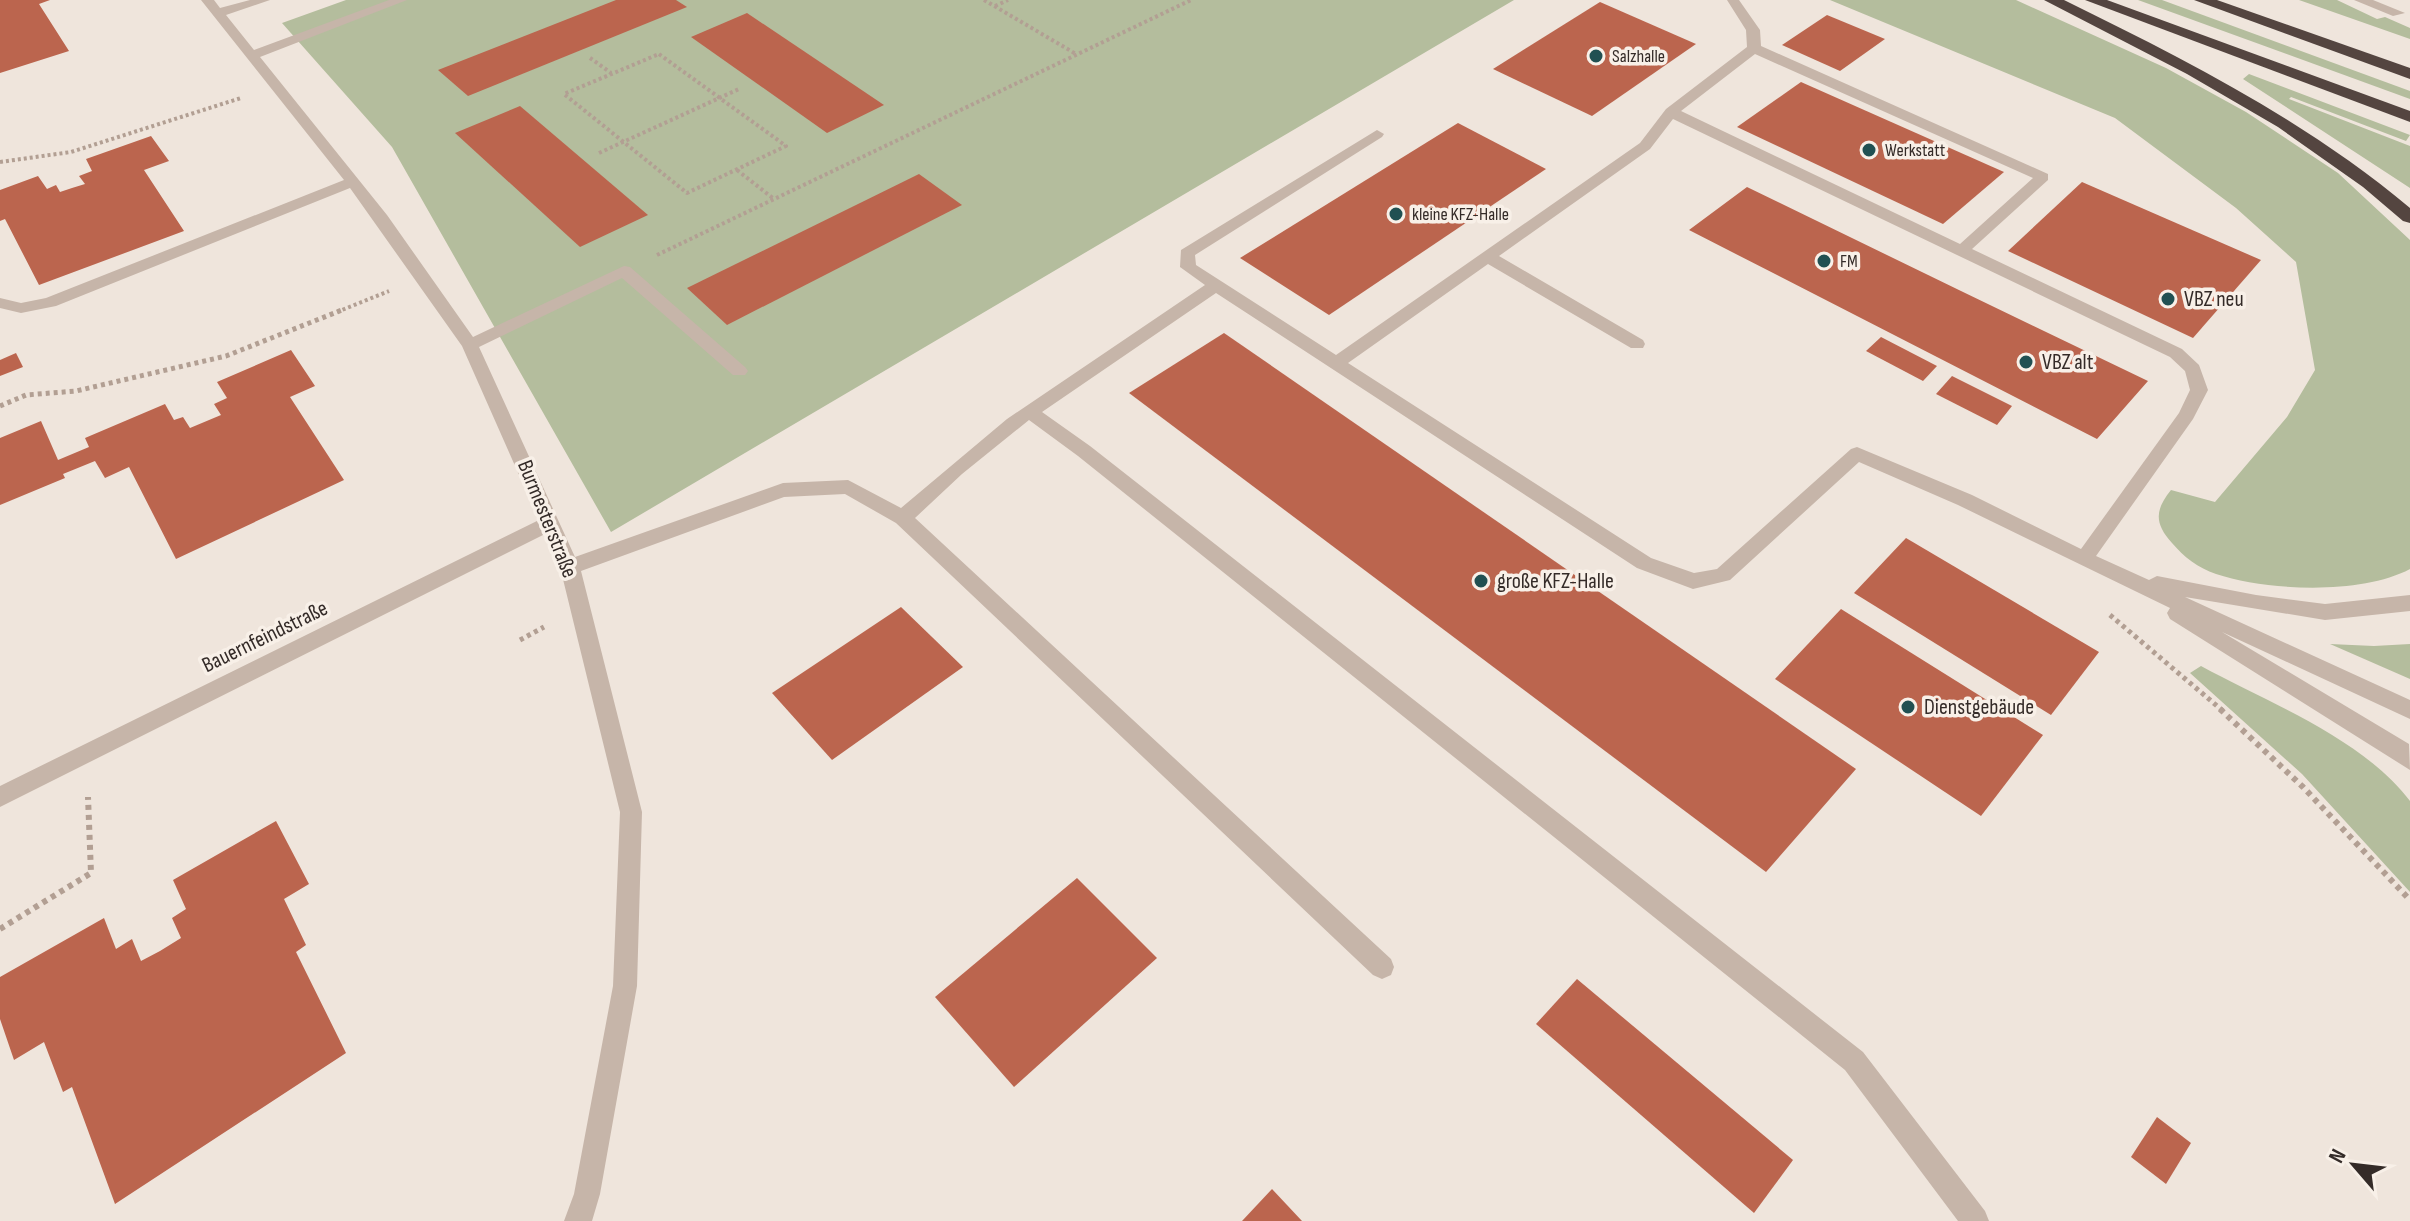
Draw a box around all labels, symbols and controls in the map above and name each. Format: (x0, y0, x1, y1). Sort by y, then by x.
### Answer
place label: Salzhalle (1612, 46, 1665, 67)
marker: Salzhalle (1587, 47, 1605, 65)
place label: Werkstatt (1885, 140, 1946, 161)
marker: Werkstatt (1860, 141, 1878, 159)
place label: kleine KFZ-Halle (1412, 204, 1509, 225)
marker: kleine KFZ-Halle (1387, 205, 1405, 223)
place label: FM (1840, 251, 1858, 272)
marker: FM (1815, 252, 1833, 270)
place label: VBZ neu (2184, 286, 2244, 313)
marker: VBZ neu (2159, 290, 2177, 308)
place label: VBZ alt (2042, 349, 2094, 376)
marker: VBZ alt (2017, 353, 2035, 371)
street label: Burmesterstraße (511, 456, 583, 582)
place label: große KFZ-Halle (1497, 568, 1614, 595)
marker: große KFZ-Halle (1472, 572, 1490, 590)
street label: Bauernfeindstraße (198, 595, 332, 679)
place label: Dienstgebäude (1924, 694, 2034, 721)
marker: Dienstgebäude (1899, 698, 1917, 716)
north arrow (2314, 1125, 2394, 1205)
text: N (2323, 1145, 2352, 1168)

